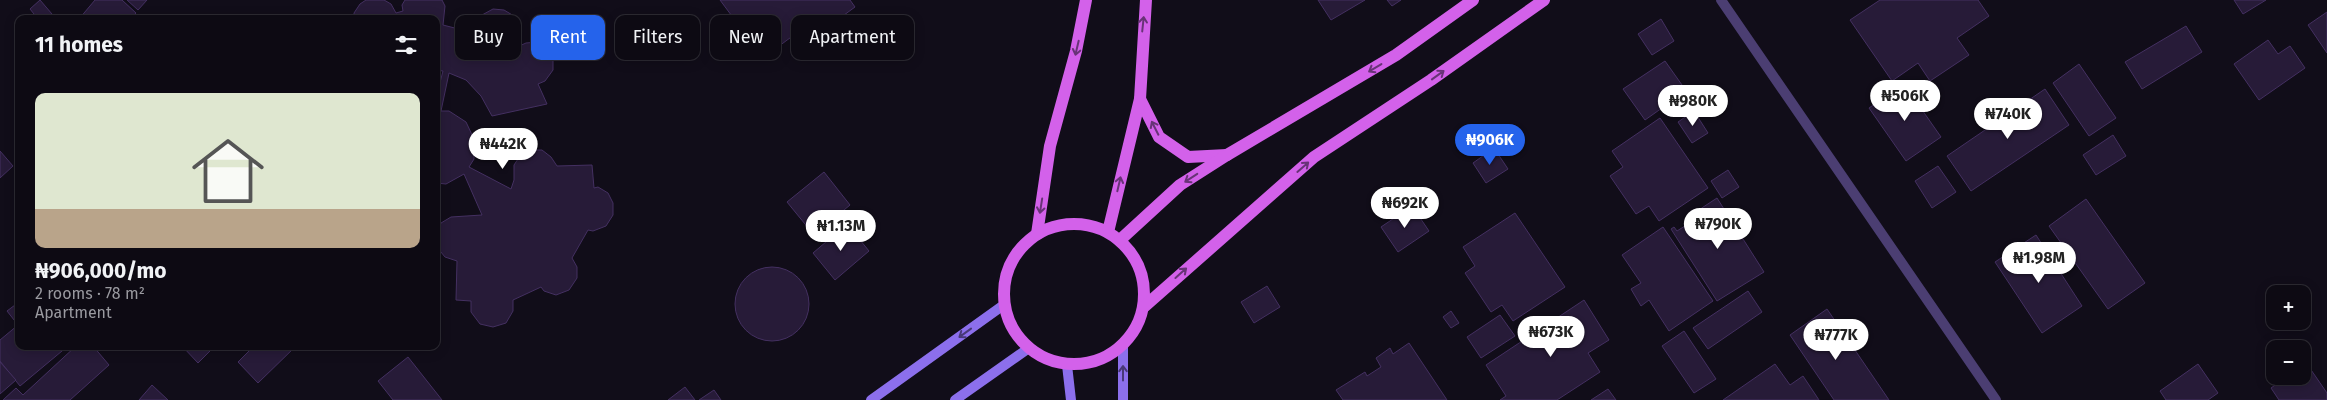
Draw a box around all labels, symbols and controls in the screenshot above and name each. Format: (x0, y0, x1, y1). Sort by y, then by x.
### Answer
chip: Buy (455, 15, 521, 60)
chip: Rent (531, 15, 605, 60)
chip: Filters (615, 15, 700, 60)
chip: New (710, 15, 781, 60)
chip: Apartment (791, 15, 914, 60)
one-way arrow (1138, 17, 1148, 33)
icon: filters (392, 31, 420, 59)
text: 11 homes (35, 32, 123, 58)
one-way arrow (1071, 39, 1081, 55)
one-way arrow (1369, 63, 1383, 73)
one-way arrow (1431, 70, 1444, 81)
pin: ₦506K (1870, 80, 1940, 122)
pin: ₦980K (1658, 84, 1728, 127)
text: ₦506K (1881, 86, 1929, 105)
text: ₦980K (1669, 91, 1717, 110)
pin: ₦740K (1973, 98, 2043, 140)
text: ₦740K (1985, 104, 2031, 123)
one-way arrow (1150, 121, 1160, 136)
pin: ₦906K (1455, 124, 1525, 166)
icon: home (183, 126, 273, 216)
pin: ₦442K (468, 128, 538, 170)
text: ₦906K (1466, 130, 1514, 149)
text: ₦442K (480, 134, 526, 153)
one-way arrow (1297, 161, 1310, 173)
one-way arrow (1184, 173, 1198, 184)
one-way arrow (1115, 177, 1124, 193)
pin: ₦692K (1370, 186, 1440, 229)
text: ₦692K (1382, 193, 1428, 212)
one-way arrow (1036, 198, 1046, 214)
pin: ₦790K (1683, 208, 1753, 250)
pin: ₦1.13M (800, 210, 882, 252)
text: ₦790K (1695, 214, 1741, 233)
text: ₦1.13M (817, 216, 865, 235)
pin: ₦1.98M (1998, 242, 2080, 284)
text: ₦1.98M (2013, 248, 2065, 267)
text: ₦906,000/mo (35, 258, 167, 284)
one-way arrow (1174, 268, 1187, 279)
text: 2 rooms · 78 m² (35, 284, 145, 303)
map controls (2266, 285, 2311, 385)
button: + (2266, 285, 2311, 330)
text: Apartment (35, 303, 112, 322)
pin: ₦673K (1516, 316, 1586, 358)
pin: ₦777K (1801, 318, 1871, 361)
text: ₦673K (1529, 322, 1573, 341)
text: ₦777K (1814, 325, 1858, 344)
one-way arrow (958, 328, 972, 338)
button: − (2266, 340, 2311, 385)
one-way arrow (1118, 365, 1128, 382)

